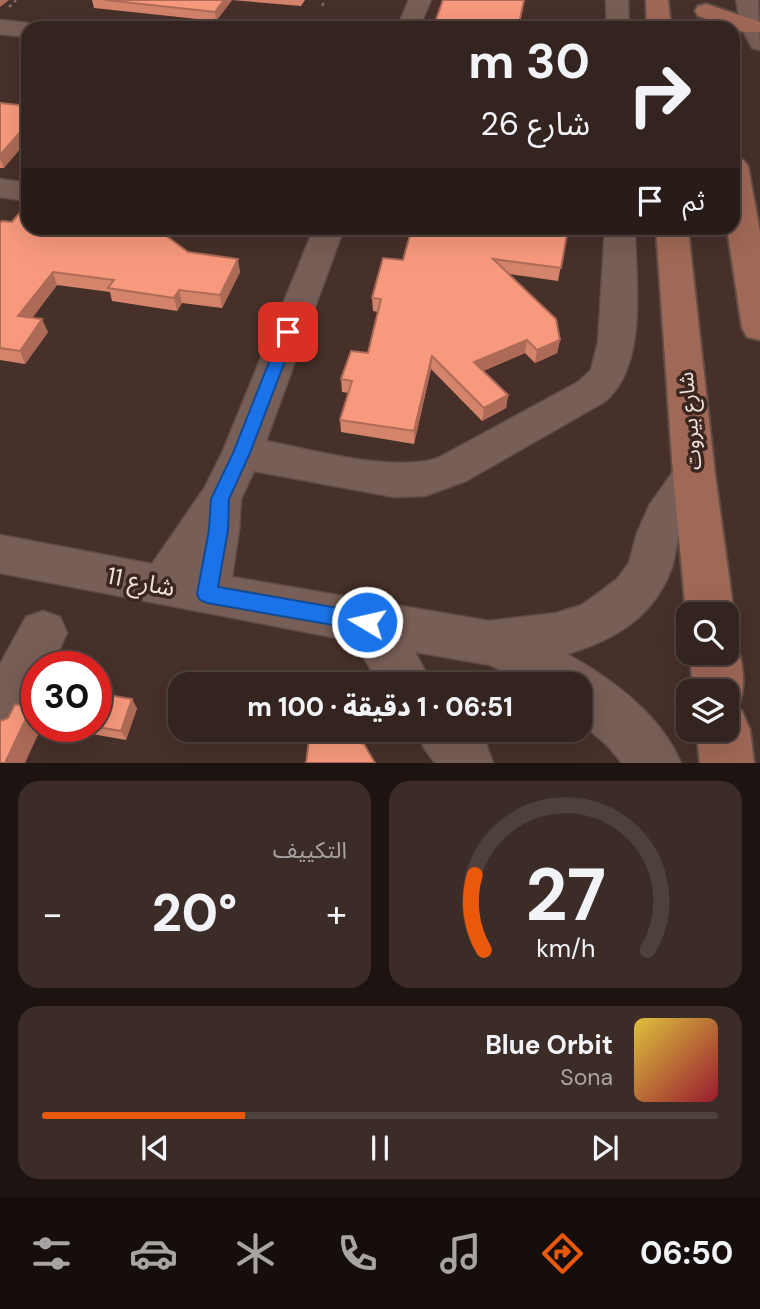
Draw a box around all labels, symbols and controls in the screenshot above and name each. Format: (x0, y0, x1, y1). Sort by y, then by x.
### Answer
text: 30 m (468, 29, 590, 93)
icon: right (614, 49, 705, 140)
text: شارع 26 (481, 103, 590, 145)
icon: arrive (631, 182, 669, 220)
text: ثم (683, 184, 705, 218)
pin (258, 302, 318, 362)
icon: arrive (269, 313, 307, 351)
street label: شارع بيروت (672, 371, 709, 471)
street label: شارع 11 (104, 560, 178, 605)
position arrow (330, 585, 404, 659)
map controls (676, 602, 739, 742)
button: search (676, 602, 739, 665)
speed limit sign: 30 (21, 651, 112, 742)
button: layers (676, 679, 739, 742)
text: 06:51 · 1 دقيقة · 100 m (247, 690, 513, 724)
text: التكييف (273, 835, 347, 865)
text: 27 (525, 849, 606, 944)
text: 20° (152, 879, 237, 947)
text: − (42, 889, 63, 939)
text: + (326, 889, 347, 939)
text: km/h (536, 932, 595, 965)
text: Blue Orbit (485, 1028, 613, 1062)
text: Sona (560, 1062, 613, 1092)
icon: previous (136, 1129, 174, 1167)
icon: pause (361, 1129, 399, 1167)
icon: next (586, 1129, 624, 1167)
icon: filters (27, 1229, 76, 1278)
icon: car (129, 1229, 178, 1278)
icon: climate (231, 1229, 280, 1278)
icon: phone (333, 1229, 382, 1278)
icon: music (436, 1229, 485, 1278)
icon: directions (538, 1229, 587, 1278)
text: 06:50 (640, 1232, 733, 1274)

